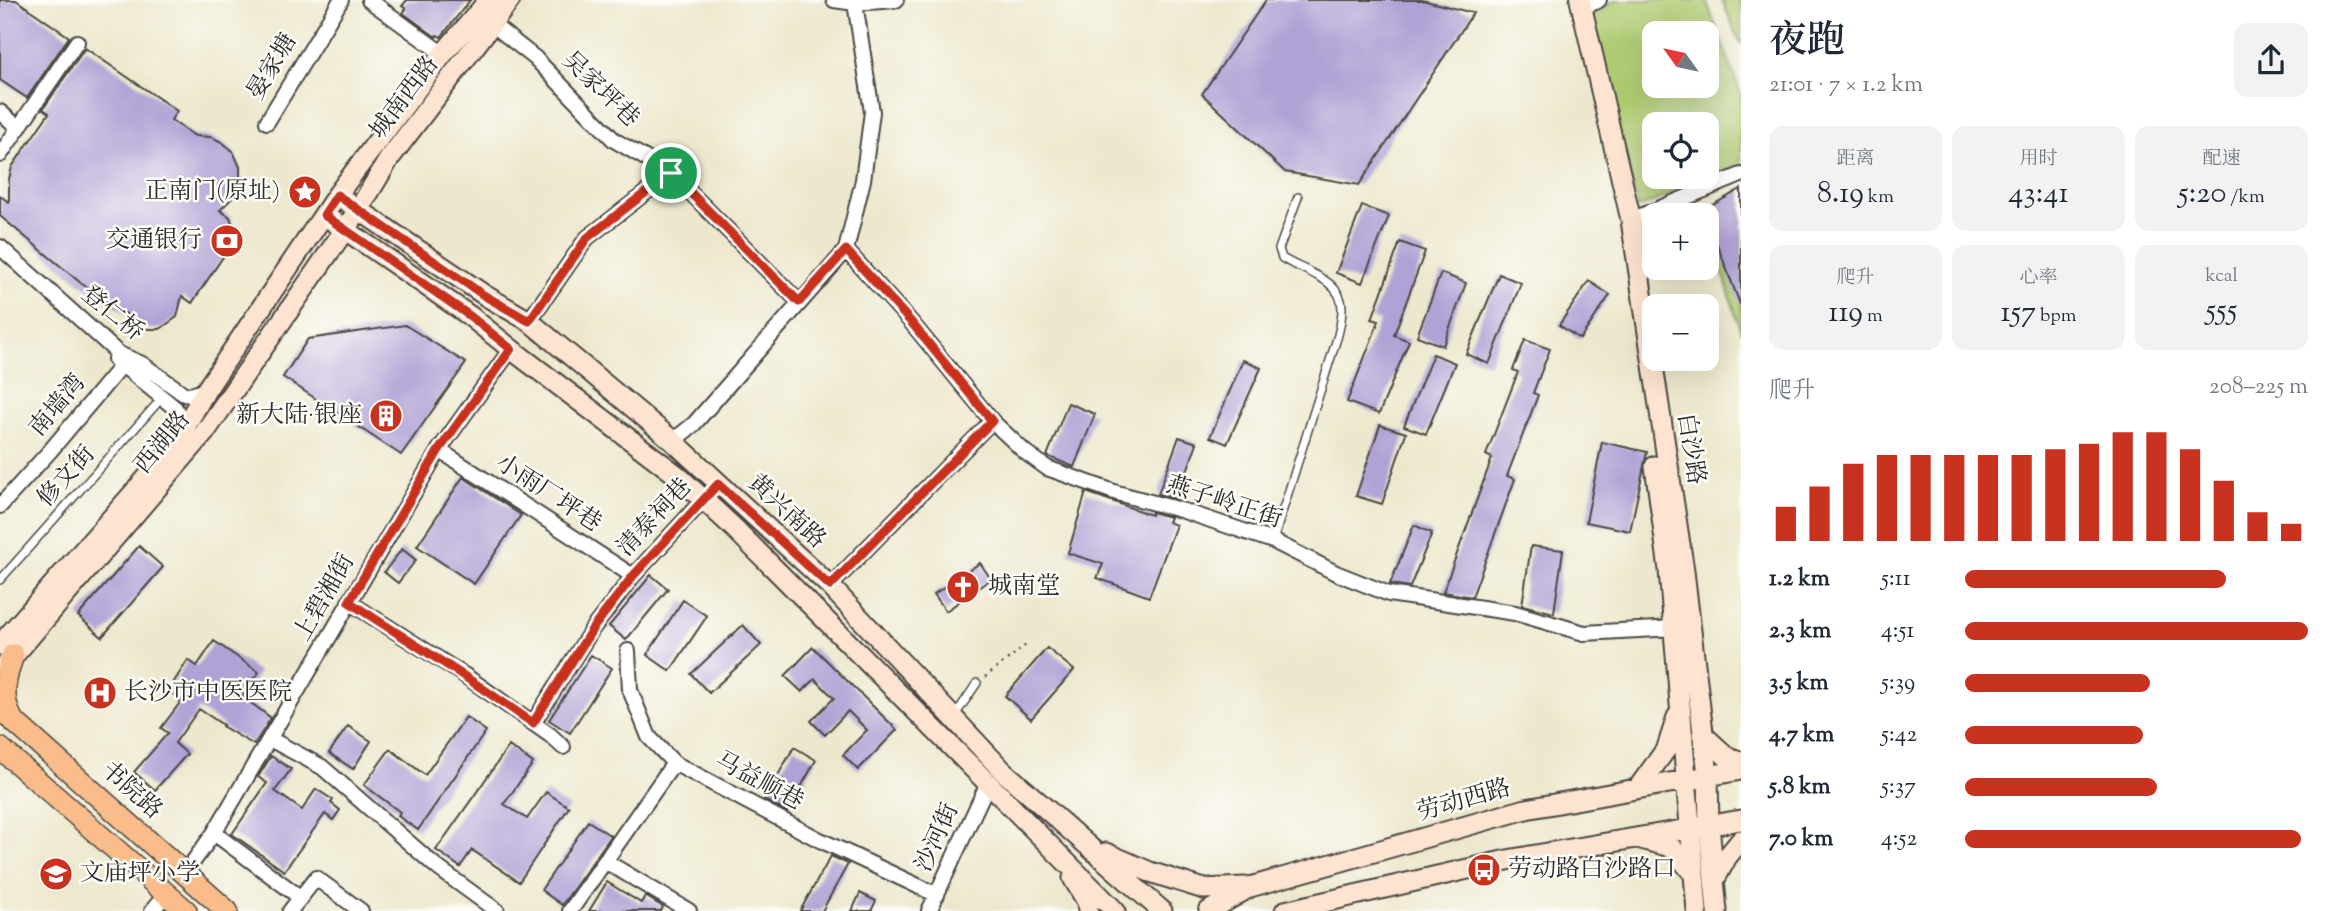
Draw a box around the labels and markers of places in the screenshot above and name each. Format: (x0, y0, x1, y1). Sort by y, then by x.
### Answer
pin (641, 143, 701, 203)
place icon: 正南门(原址) (286, 173, 324, 211)
place label: 正南门(原址) (144, 175, 280, 209)
bank icon: 交通银行 (208, 222, 246, 260)
place label: 交通银行 (106, 224, 202, 258)
building icon: 新大陆·银座 (367, 397, 405, 435)
place label: 新大陆·银座 (236, 399, 362, 433)
church icon: 城南堂 (944, 568, 982, 606)
place label: 城南堂 (988, 570, 1060, 604)
hospital icon: 长沙市中医医院 (81, 674, 119, 712)
place label: 长沙市中医医院 (124, 676, 292, 710)
bus stop icon: 劳动路白沙路口 (1465, 851, 1503, 889)
place label: 劳动路白沙路口 (1508, 853, 1676, 887)
school or university icon: 文庙坪小学 (37, 855, 75, 893)
place label: 文庙坪小学 (80, 857, 200, 891)

